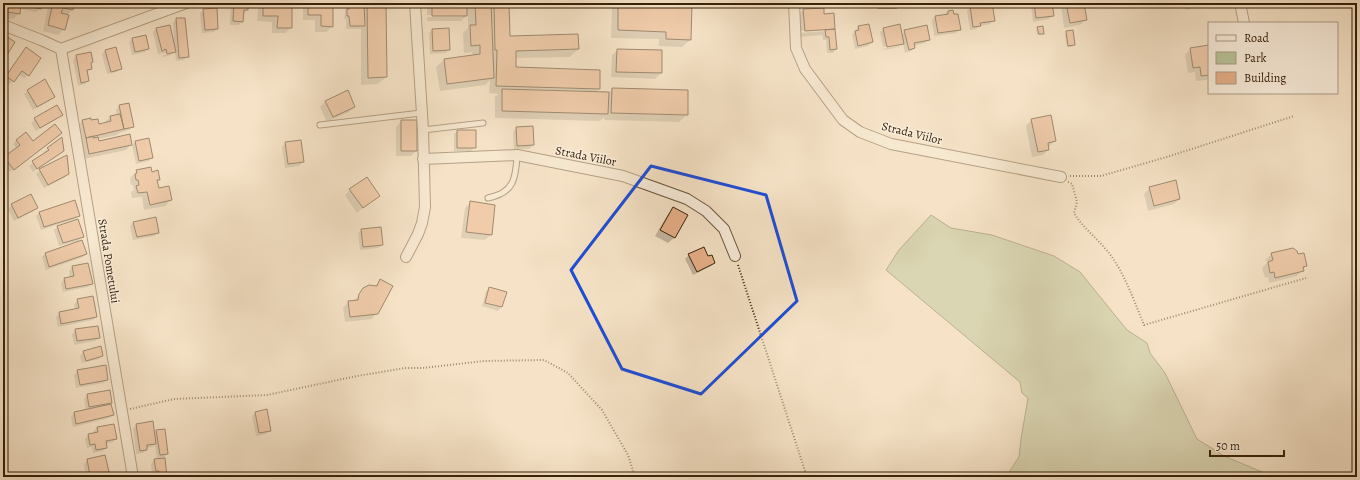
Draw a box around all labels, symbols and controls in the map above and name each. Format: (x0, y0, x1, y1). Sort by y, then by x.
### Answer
legend (1208, 22, 1338, 94)
text: Road (1244, 30, 1270, 46)
text: Park (1244, 50, 1267, 66)
text: Building (1244, 70, 1286, 86)
street label: Strada Viilor (880, 118, 944, 148)
street label: Strada Viilor (554, 142, 618, 170)
street label: Strada Pometului (94, 218, 124, 304)
scale bar (1210, 432, 1284, 458)
text: 50 m (1216, 438, 1240, 454)

